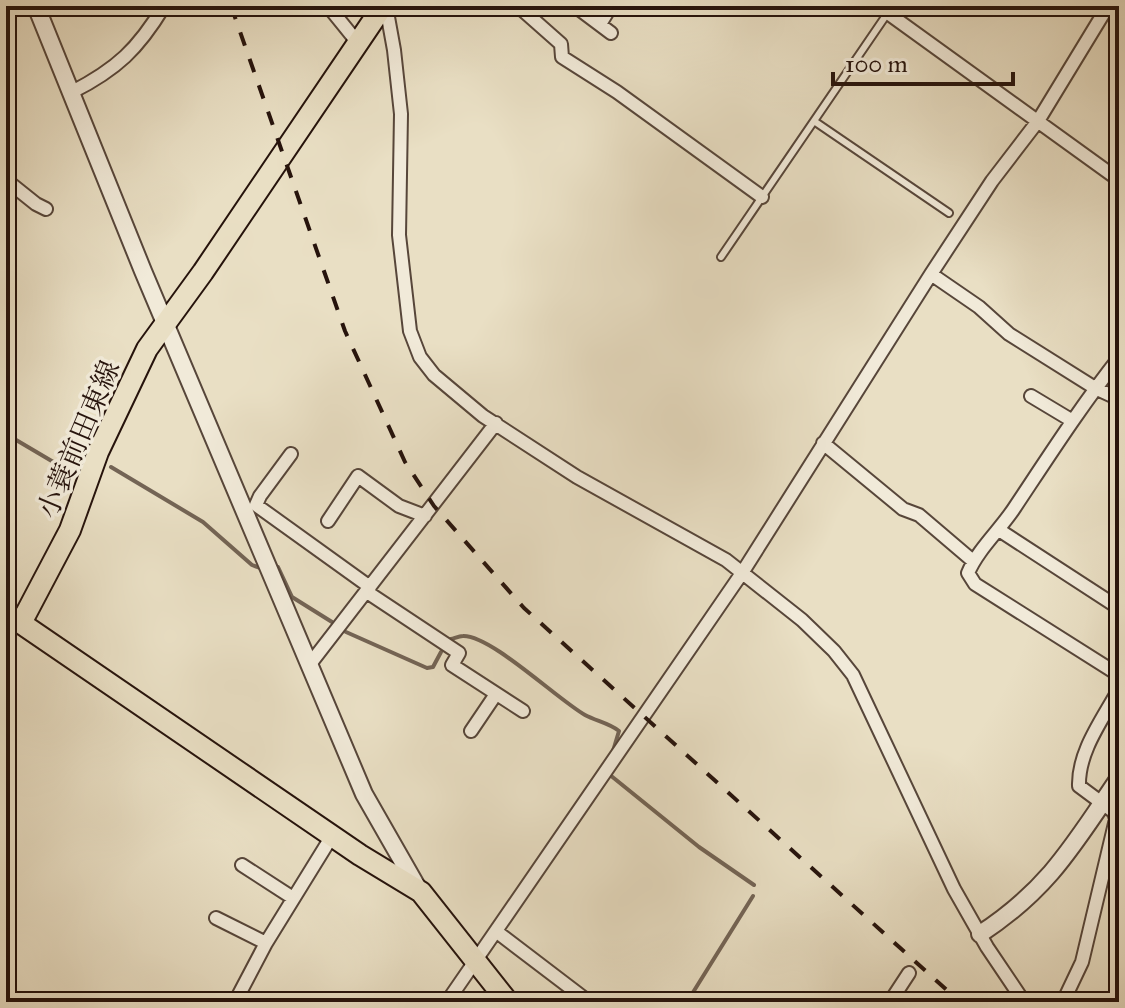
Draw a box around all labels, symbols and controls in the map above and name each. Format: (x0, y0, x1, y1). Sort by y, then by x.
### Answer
scale bar (833, 36, 1013, 86)
text: 100 m (845, 49, 908, 79)
street label: 小蓑前田東線 (30, 355, 127, 523)

